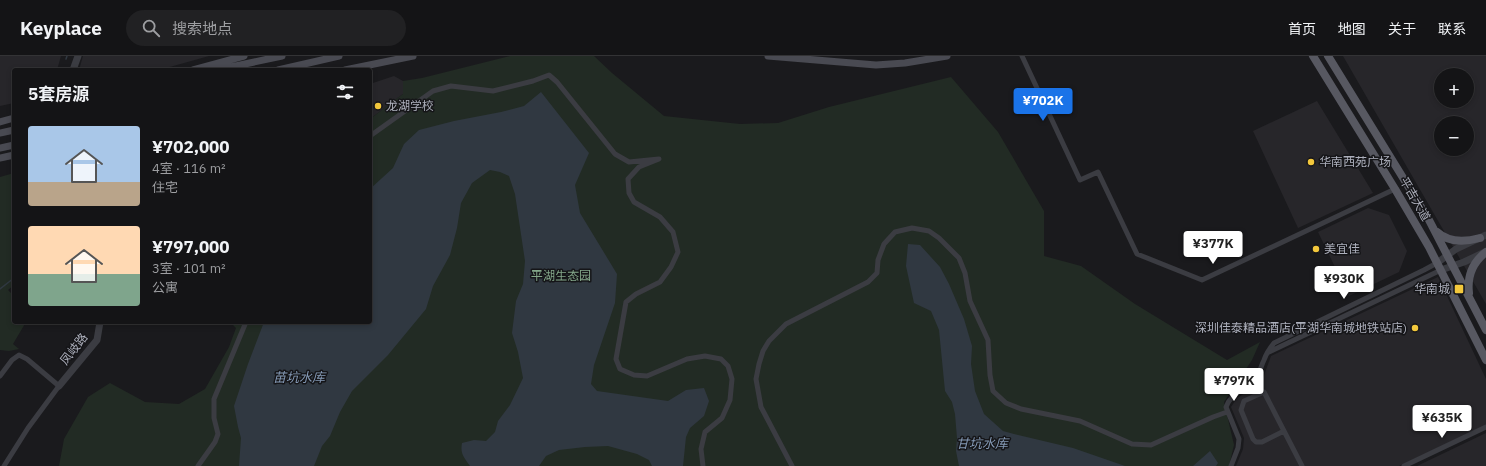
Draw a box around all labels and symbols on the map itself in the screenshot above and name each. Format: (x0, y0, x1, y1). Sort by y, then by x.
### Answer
pin: ¥702K (1015, 88, 1071, 122)
place label: 龙湖学校 (386, 98, 434, 113)
marker: 龙湖学校 (373, 101, 383, 111)
place label: 华南西苑广场 (1319, 154, 1391, 169)
marker: 华南西苑广场 (1306, 157, 1316, 167)
street label: 平吉大道 (1397, 174, 1434, 223)
pin: ¥377K (1185, 231, 1241, 265)
place label: 美宜佳 (1324, 241, 1360, 256)
marker: 美宜佳 (1311, 244, 1321, 254)
pin: ¥930K (1316, 266, 1372, 300)
park label: 平湖生态园 (531, 268, 591, 283)
place label: 华南城 (1414, 281, 1450, 296)
marker: 华南城 (1453, 283, 1465, 295)
place label: 深圳佳泰精品酒店(平湖华南城地铁站店) (1195, 320, 1407, 335)
marker: 深圳佳泰精品酒店(平湖华南城地铁站店) (1410, 323, 1420, 333)
street label: 凤岐路 (57, 330, 91, 367)
pin: ¥797K (1206, 368, 1262, 402)
water label: 苗坑水库 (273, 369, 327, 386)
pin: ¥635K (1414, 405, 1470, 439)
water label: 甘坑水库 (956, 435, 1010, 452)

